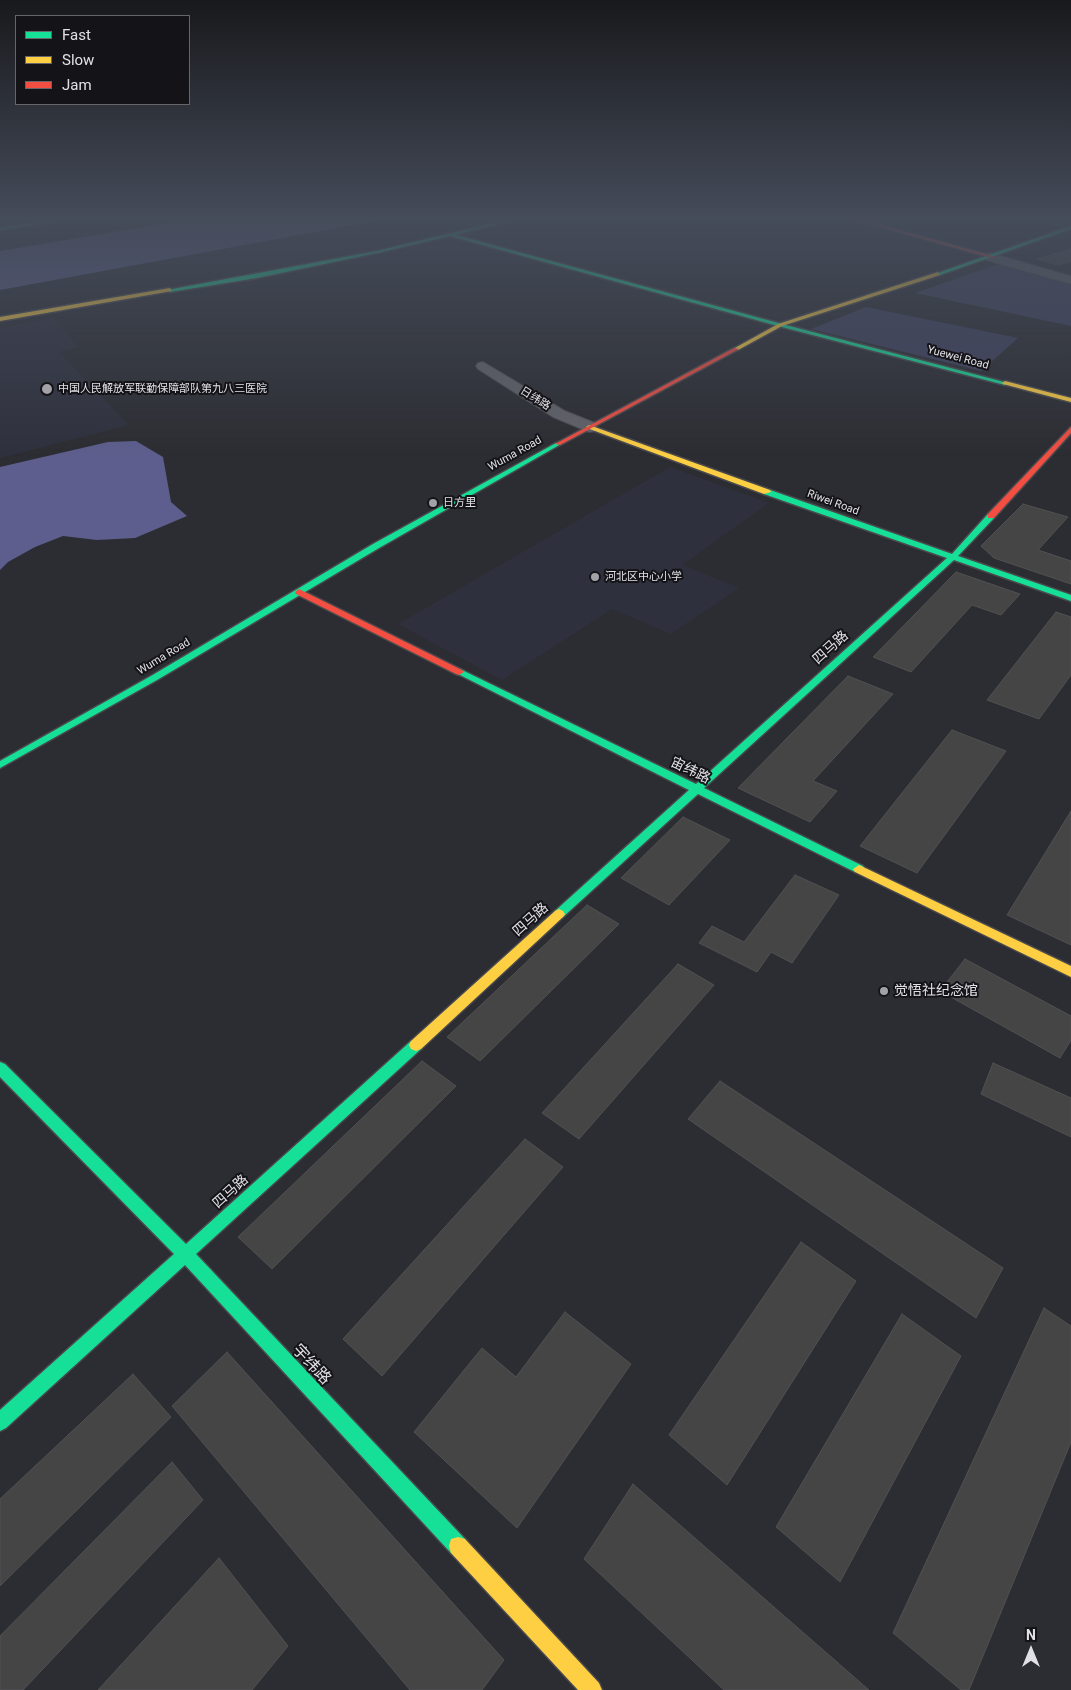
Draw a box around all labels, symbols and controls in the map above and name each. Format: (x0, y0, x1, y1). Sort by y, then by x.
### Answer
legend (15, 15, 190, 105)
text: Fast (62, 26, 91, 44)
text: Slow (62, 51, 94, 69)
text: Jam (62, 76, 92, 94)
street label: Yuewei Road (926, 343, 990, 373)
marker: 中国人民解放军联勤保障部队第九八三医院 (40, 382, 54, 396)
place label: 中国人民解放军联勤保障部队第九八三医院 (58, 382, 267, 396)
street label: 日纬路 (518, 385, 552, 413)
street label: Wuma Road (486, 434, 544, 474)
street label: Riwei Road (805, 488, 861, 518)
place label: 日方里 (443, 496, 476, 510)
marker: 日方里 (427, 497, 439, 509)
place label: 河北区中心小学 (605, 570, 682, 584)
marker: 河北区中心小学 (589, 571, 601, 583)
street label: 四马路 (810, 628, 852, 668)
street label: Wuma Road (135, 636, 193, 678)
street label: 宙纬路 (667, 754, 713, 788)
street label: 四马路 (510, 900, 552, 940)
place label: 觉悟社纪念馆 (894, 983, 978, 999)
marker: 觉悟社纪念馆 (878, 985, 890, 997)
street label: 四马路 (210, 1172, 252, 1212)
street label: 宇纬路 (288, 1341, 334, 1389)
north arrow (1006, 1625, 1056, 1675)
text: N (1026, 1627, 1036, 1643)

